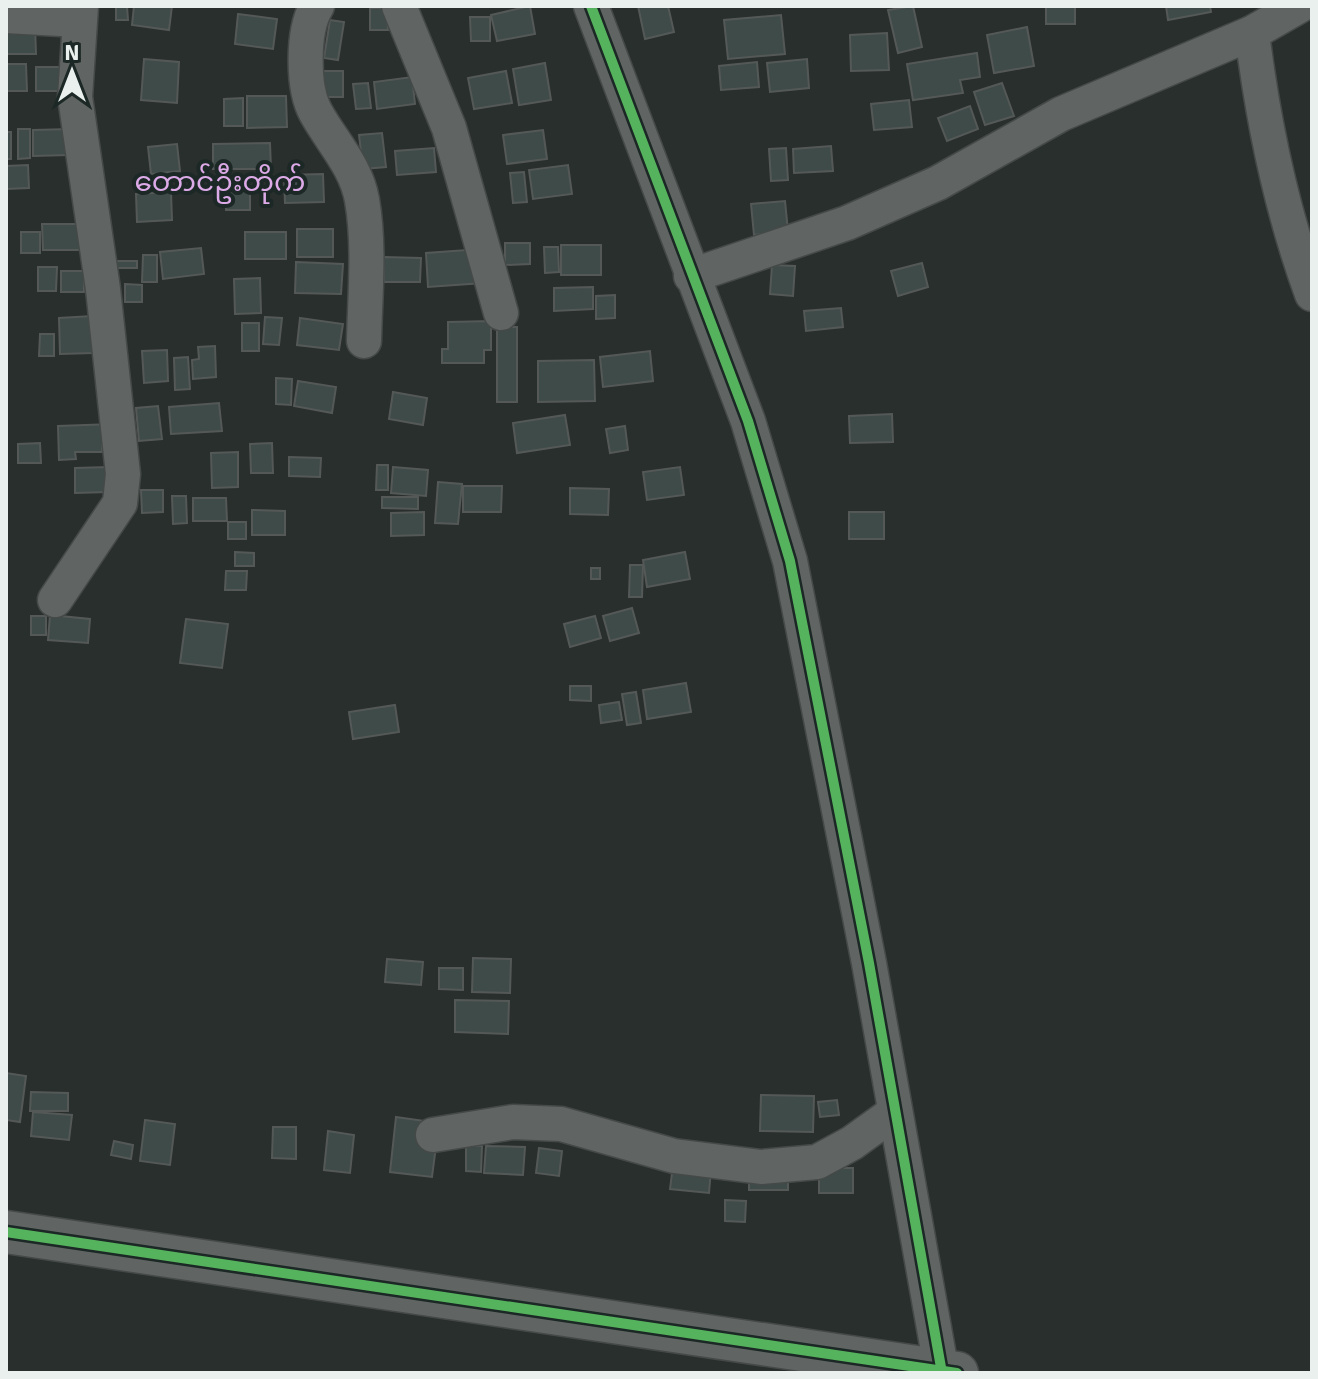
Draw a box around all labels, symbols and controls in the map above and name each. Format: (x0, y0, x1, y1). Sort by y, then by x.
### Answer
north arrow (32, 32, 112, 112)
text: N (64, 39, 80, 66)
district label: တောင်ဦးတိုက် (135, 163, 305, 204)

